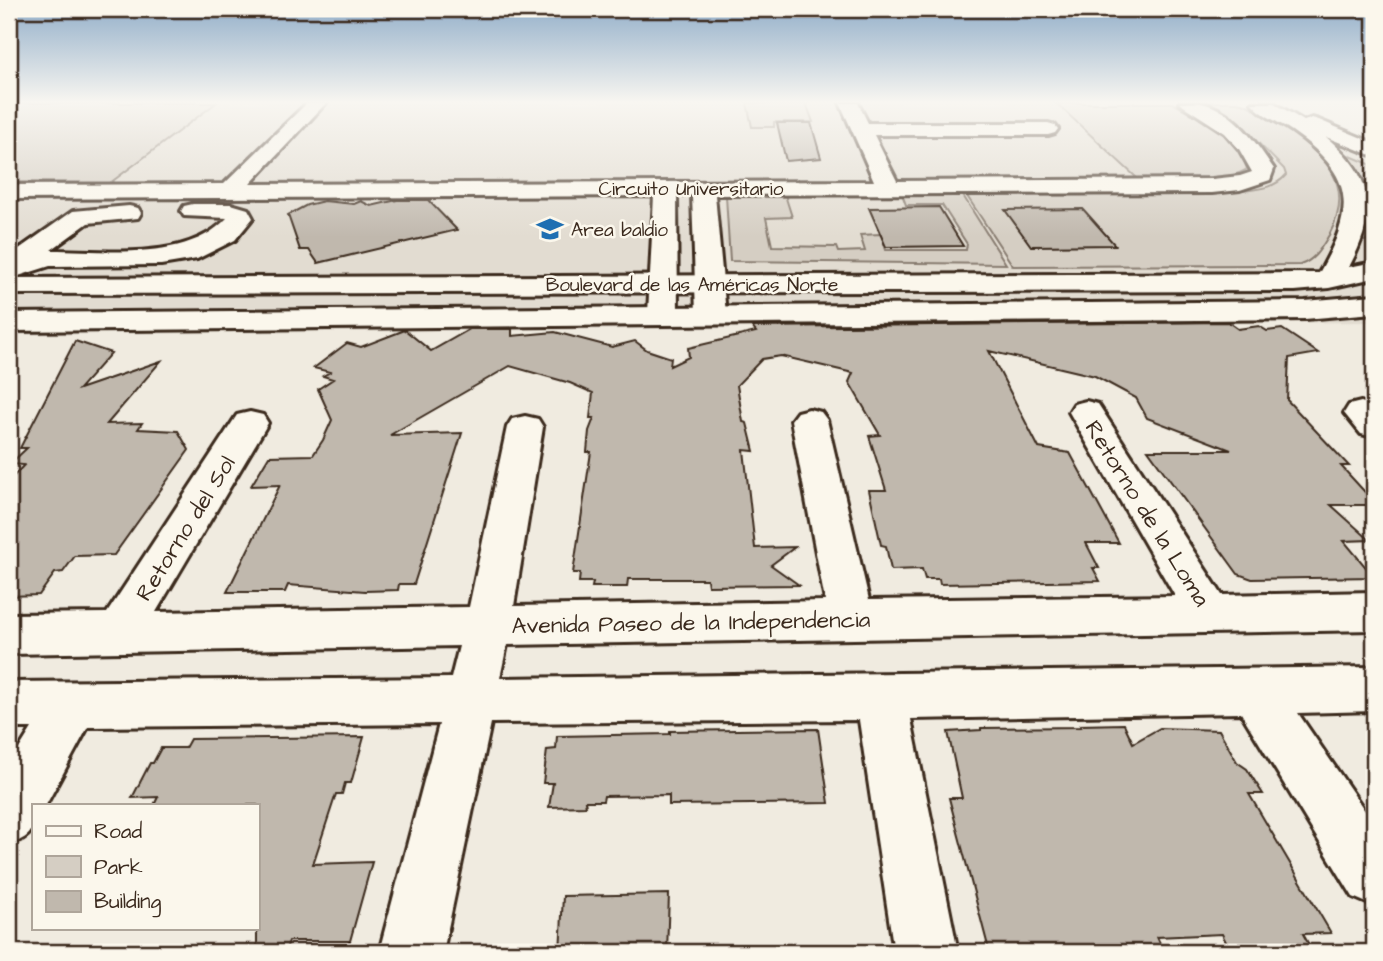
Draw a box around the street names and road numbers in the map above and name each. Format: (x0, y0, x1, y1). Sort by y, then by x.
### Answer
street label: Circuito Universitario (599, 176, 784, 203)
street label: Boulevard de las Américas Norte (546, 272, 838, 299)
street label: Retorno de la Loma (1077, 414, 1218, 613)
street label: Retorno del Sol (128, 450, 243, 607)
street label: Avenida Paseo de la Independencia (511, 604, 871, 642)

